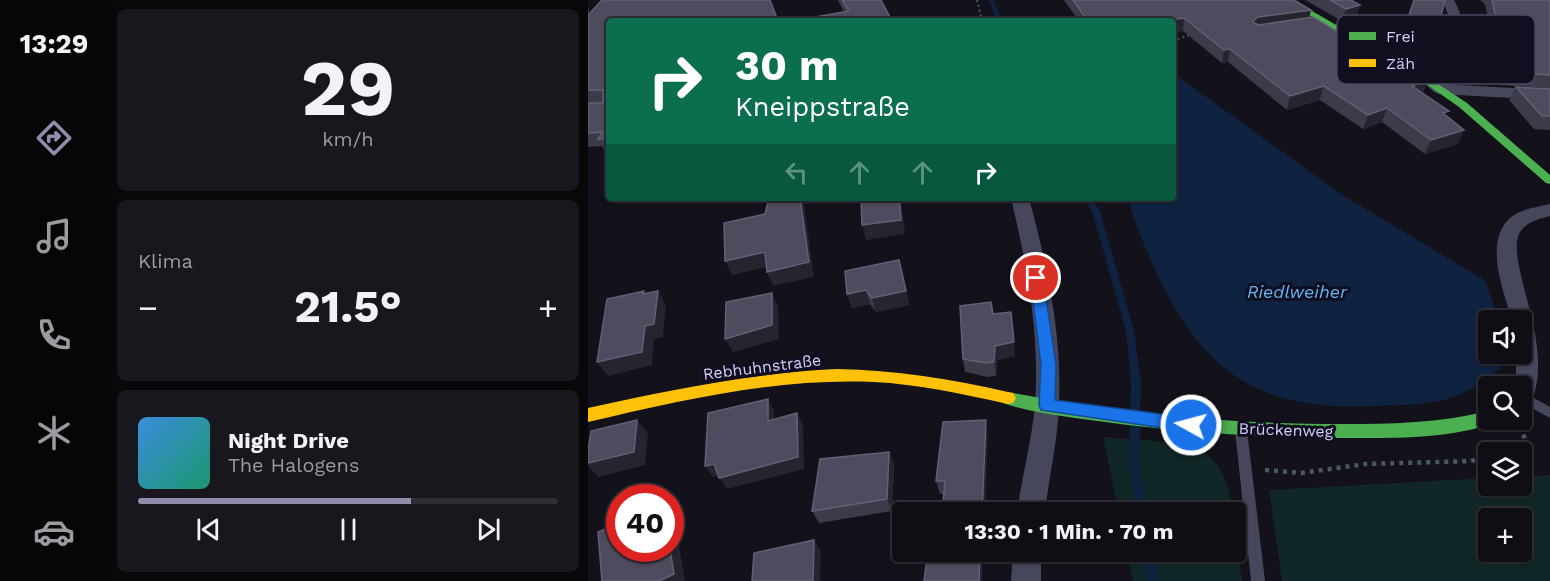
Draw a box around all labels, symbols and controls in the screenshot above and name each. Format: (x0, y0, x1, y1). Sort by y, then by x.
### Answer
legend (1337, 15, 1535, 84)
text: Frei (1386, 27, 1415, 46)
text: 13:29 (20, 28, 88, 60)
text: 30 m (735, 41, 839, 90)
text: 29 (301, 42, 395, 134)
icon: right (636, 42, 714, 120)
text: Zäh (1386, 54, 1415, 73)
text: Kneippstraße (735, 91, 910, 123)
icon: directions (33, 117, 75, 159)
text: km/h (322, 127, 374, 151)
icon: left (780, 156, 813, 189)
icon: ahead (843, 156, 876, 189)
icon: ahead (906, 156, 939, 189)
icon: right (969, 156, 1002, 189)
icon: music (33, 215, 75, 257)
text: Klima (138, 249, 193, 273)
pin (1010, 252, 1061, 303)
icon: arrive (1019, 261, 1052, 294)
text: 21.5° (294, 280, 402, 333)
water label: Riedlweiher (1247, 281, 1348, 302)
text: − (138, 288, 158, 327)
text: + (538, 288, 558, 327)
map controls (1478, 310, 1532, 562)
button: sound (1478, 310, 1532, 364)
icon: phone (33, 314, 75, 356)
street label: Rebhuhnstraße (702, 350, 822, 384)
button: search (1478, 376, 1532, 430)
position arrow (1159, 393, 1223, 457)
icon: climate (33, 412, 75, 454)
street label: Brückenweg (1238, 419, 1334, 441)
text: Night Drive (228, 428, 349, 453)
button: layers (1478, 442, 1532, 496)
text: The Halogens (228, 453, 360, 477)
speed limit sign: 40 (606, 484, 684, 562)
button: + (1478, 508, 1532, 562)
icon: car (33, 511, 75, 553)
icon: previous (192, 513, 225, 546)
icon: pause (332, 513, 365, 546)
icon: next (472, 513, 505, 546)
text: 13:30 · 1 Min. · 70 m (964, 519, 1174, 544)

